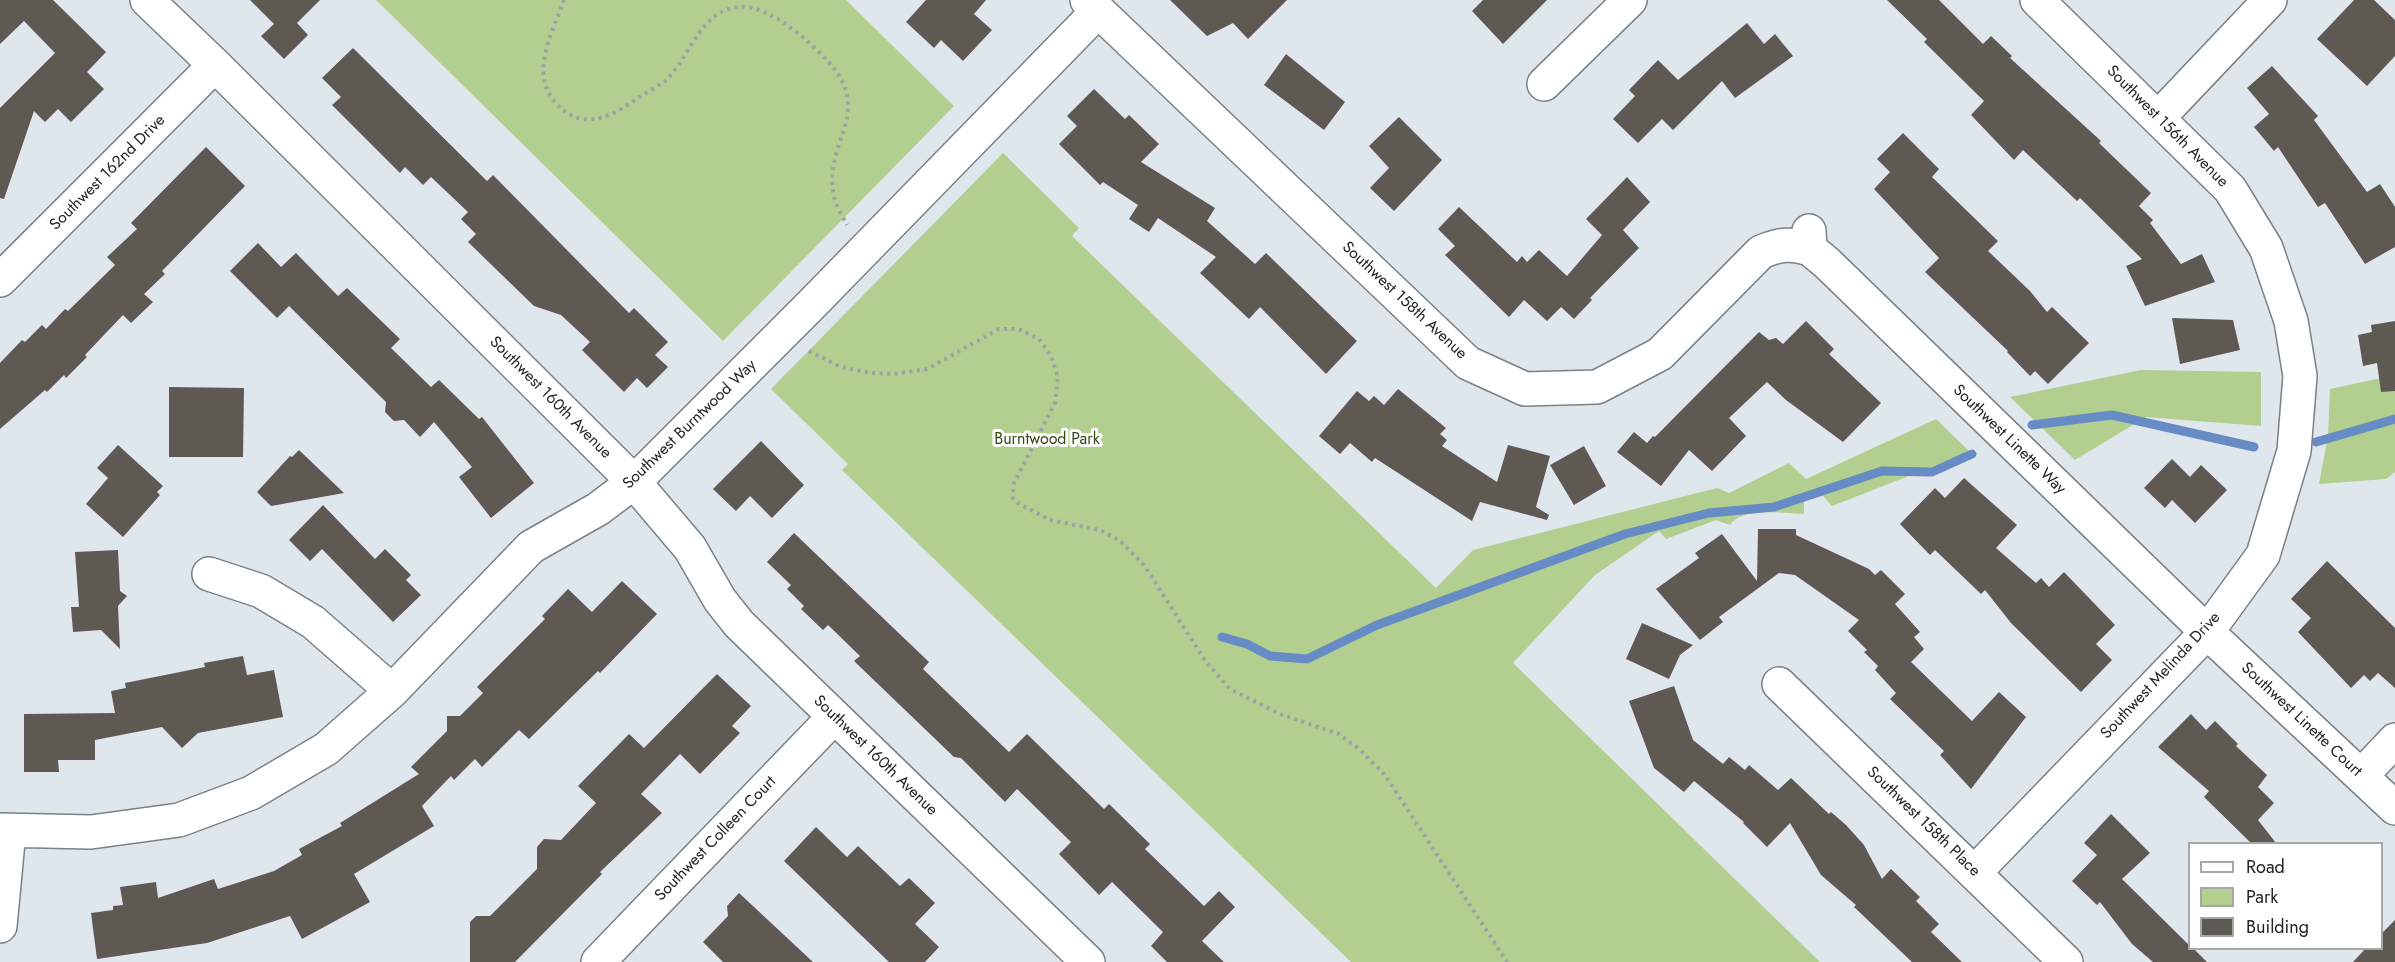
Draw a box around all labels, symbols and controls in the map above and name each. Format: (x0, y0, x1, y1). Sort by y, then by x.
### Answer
street label: Southwest 156th Avenue (2102, 62, 2232, 192)
street label: Southwest 162nd Drive (46, 111, 170, 235)
street label: Southwest 158th Avenue (1338, 238, 1470, 364)
street label: Southwest 160th Avenue (485, 333, 615, 463)
street label: Southwest Burntwood Way (619, 356, 761, 494)
street label: Southwest Linette Way (1949, 381, 2069, 499)
park label: Burntwood Park (994, 430, 1100, 450)
street label: Southwest Melinda Drive (2097, 609, 2225, 743)
street label: Southwest Linette Court (2237, 659, 2365, 781)
street label: Southwest 160th Avenue (809, 692, 941, 820)
street label: Southwest 158th Place (1862, 763, 1984, 881)
street label: Southwest Colleen Court (651, 773, 781, 905)
legend (2188, 842, 2383, 950)
text: Road (2246, 854, 2285, 880)
text: Park (2246, 884, 2278, 910)
text: Building (2246, 914, 2309, 940)

